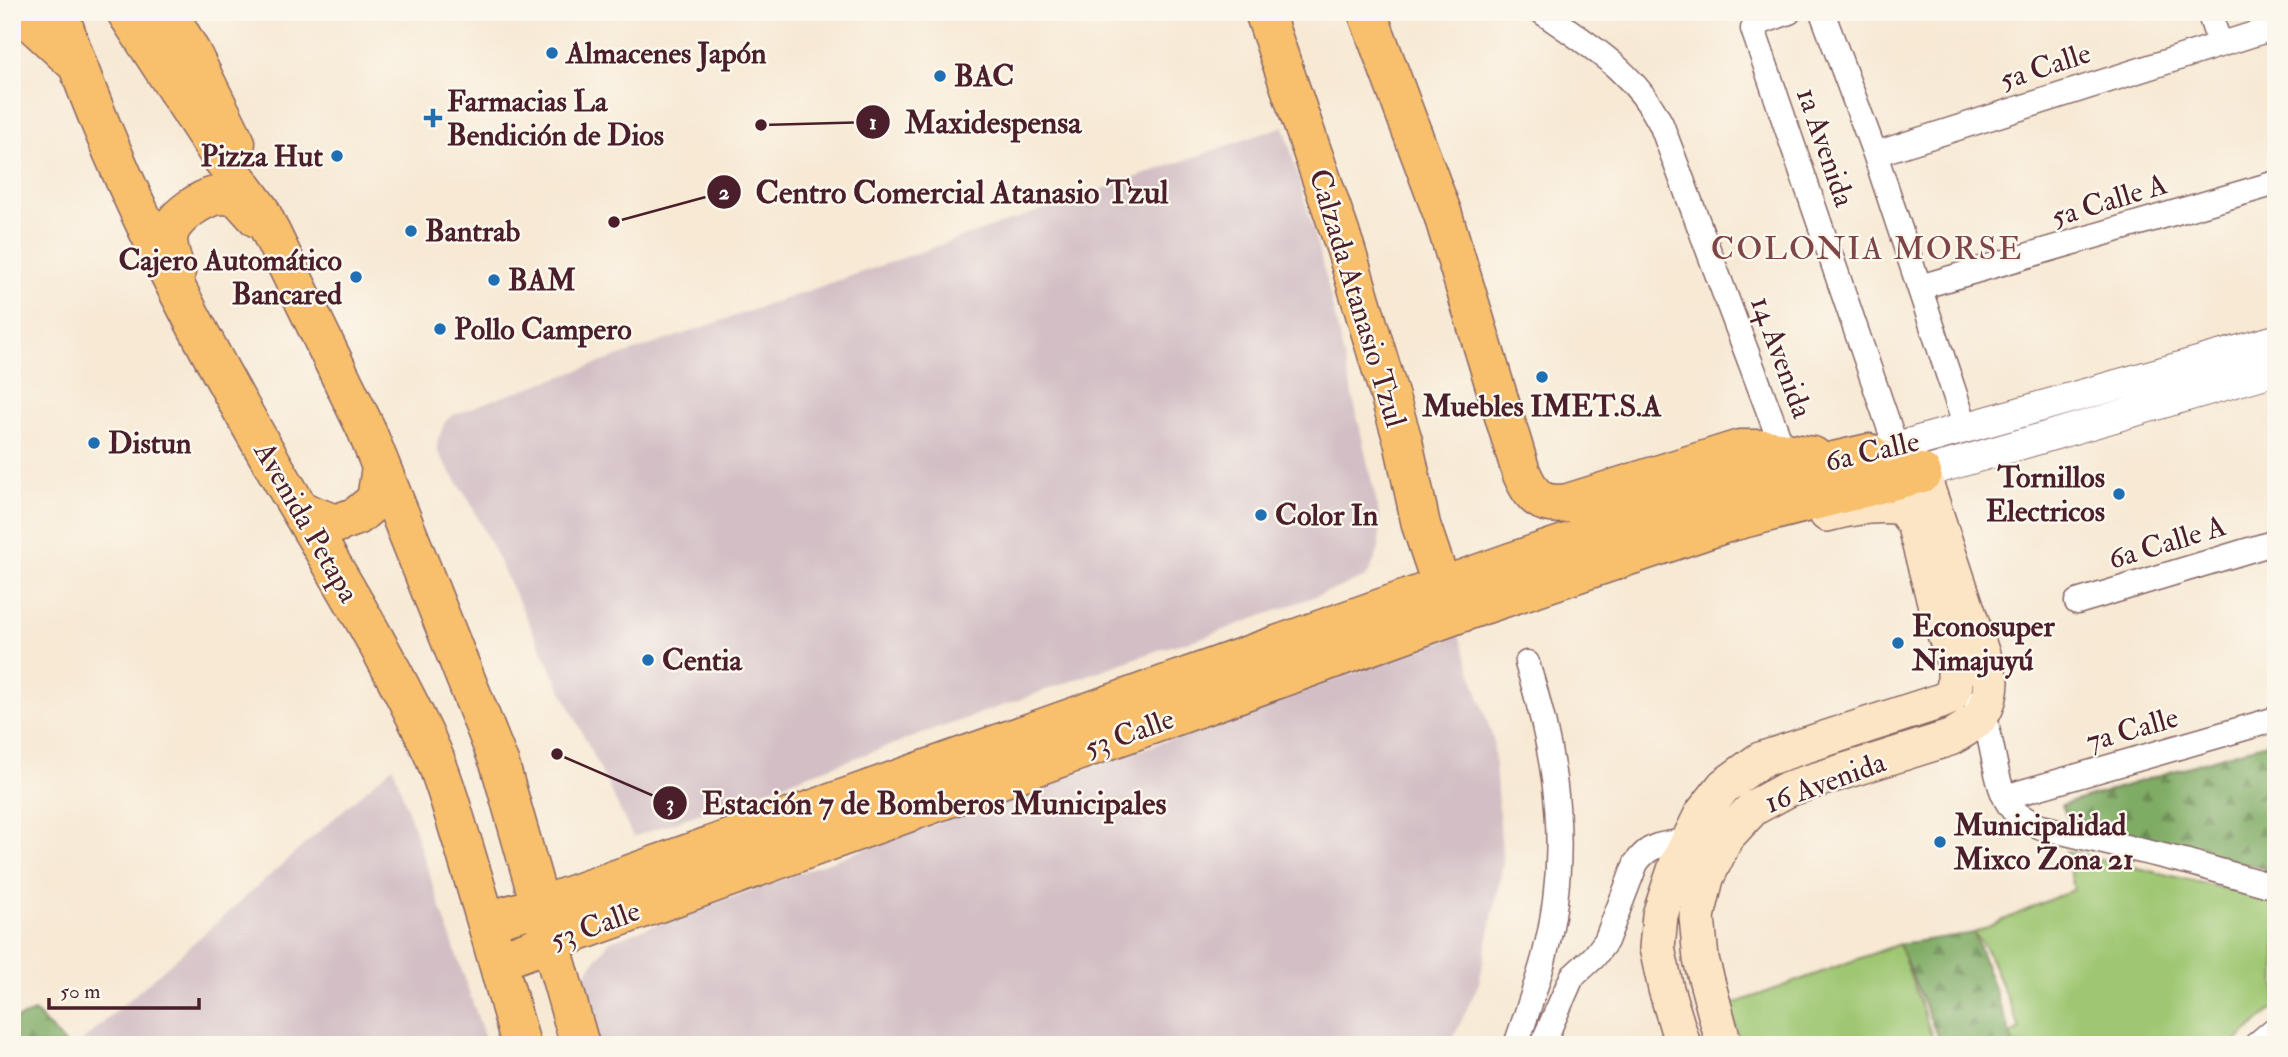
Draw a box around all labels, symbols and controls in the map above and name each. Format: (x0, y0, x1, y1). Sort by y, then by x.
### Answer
street label: 5a Calle (1995, 34, 2095, 99)
place label: Almacenes Japón (564, 35, 767, 72)
marker: Almacenes Japón (544, 45, 560, 61)
place label: BAC (954, 58, 1014, 95)
marker: BAC (932, 68, 948, 84)
place label: Farmacias La Bendición de Dios (447, 83, 664, 154)
street label: 1a Avenida (1788, 83, 1863, 212)
callout: Maxidespensa (856, 96, 1096, 149)
text: Maxidespensa (904, 103, 1082, 143)
text: 1 (869, 109, 877, 136)
marker: Farmacias La Bendición de Dios (425, 110, 441, 126)
place label: Pizza Hut (200, 138, 323, 175)
marker: Pizza Hut (329, 148, 345, 164)
callout: Centro Comercial Atanasio Tzul (707, 165, 1183, 218)
street label: Calzada Atanasio Tzul (1301, 165, 1415, 432)
street label: 5a Calle A (2047, 165, 2172, 236)
text: Centro Comercial Atanasio Tzul (756, 173, 1169, 213)
text: 2 (719, 179, 730, 206)
place label: Bantrab (425, 213, 521, 250)
marker: Bantrab (403, 223, 419, 239)
district label: COLONIA MORSE (1711, 229, 2023, 269)
place label: Cajero Automático Bancared (118, 242, 342, 313)
place label: BAM (508, 262, 576, 299)
marker: Cajero Automático Bancared (348, 269, 364, 285)
marker: BAM (486, 272, 502, 288)
street label: 14 Avenida (1742, 291, 1821, 424)
place label: Pollo Campero (454, 311, 632, 348)
marker: Pollo Campero (432, 321, 448, 337)
marker: Muebles IMET.S.A (1534, 369, 1550, 385)
place label: Muebles IMET.S.A (1421, 388, 1663, 425)
street label: 6a Calle (1821, 423, 1923, 480)
place label: Distun (108, 425, 192, 462)
marker: Distun (86, 435, 102, 451)
street label: Avenida Petapa (245, 435, 368, 610)
place label: Tornillos Electricos (1986, 459, 2105, 530)
marker: Tornillos Electricos (2111, 486, 2127, 502)
place label: Color In (1275, 497, 1379, 534)
marker: Color In (1253, 507, 1269, 523)
street label: 6a Calle A (2104, 507, 2230, 578)
place label: Econosuper Nimajuyú (1911, 608, 2055, 679)
marker: Econosuper Nimajuyú (1890, 635, 1906, 651)
place label: Centia (662, 642, 744, 679)
marker: Centia (640, 652, 656, 668)
street label: 7a Calle (2082, 699, 2183, 760)
street label: 53 Calle (1079, 700, 1179, 767)
street label: 16 Avenida (1760, 743, 1891, 821)
callout: Estación 7 de Bomberos Municipales (653, 777, 1180, 830)
text: Estación 7 de Bomberos Municipales (702, 784, 1166, 824)
text: 3 (666, 790, 674, 817)
place label: Municipalidad Mixco Zona 21 (1953, 807, 2134, 878)
marker: Municipalidad Mixco Zona 21 (1932, 834, 1948, 850)
street label: 53 Calle (545, 892, 645, 959)
scale bar (49, 966, 200, 1010)
text: 50 m (60, 978, 101, 1005)

